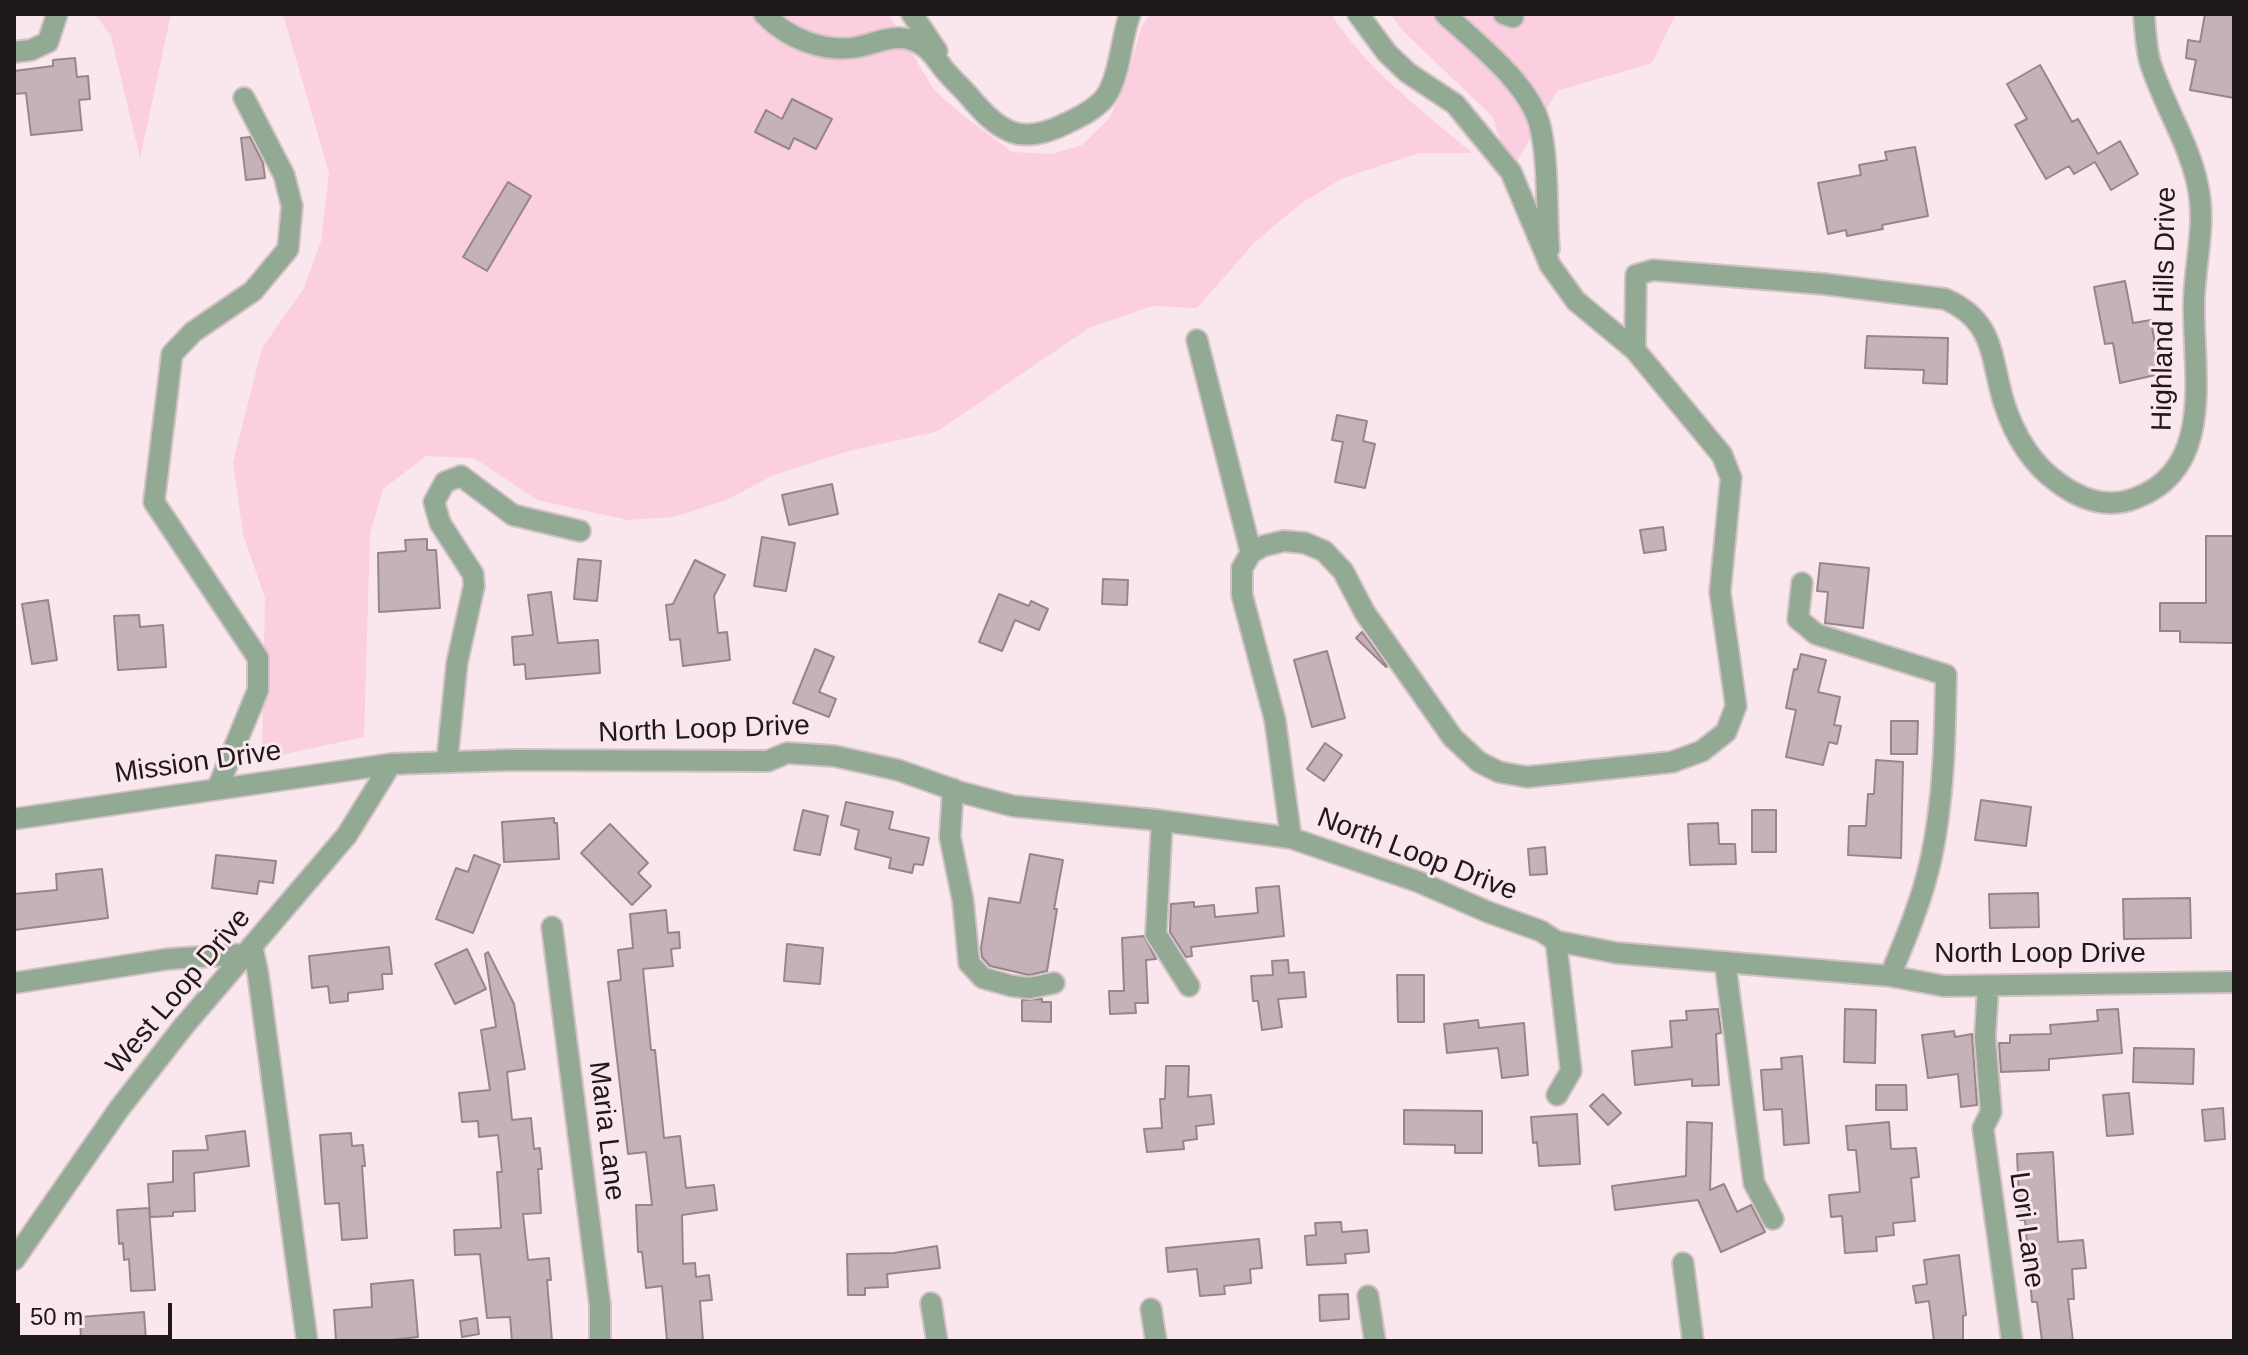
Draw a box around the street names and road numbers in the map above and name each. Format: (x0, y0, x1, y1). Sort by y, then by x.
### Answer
street label: Highland Hills Drive (2146, 187, 2184, 431)
street label: North Loop Drive (598, 710, 810, 750)
street label: Mission Drive (112, 735, 284, 791)
street label: North Loop Drive (1312, 801, 1522, 909)
street label: West Loop Drive (100, 902, 258, 1082)
street label: North Loop Drive (1934, 937, 2146, 971)
street label: Maria Lane (581, 1059, 631, 1203)
street label: Lori Lane (2001, 1170, 2051, 1290)

